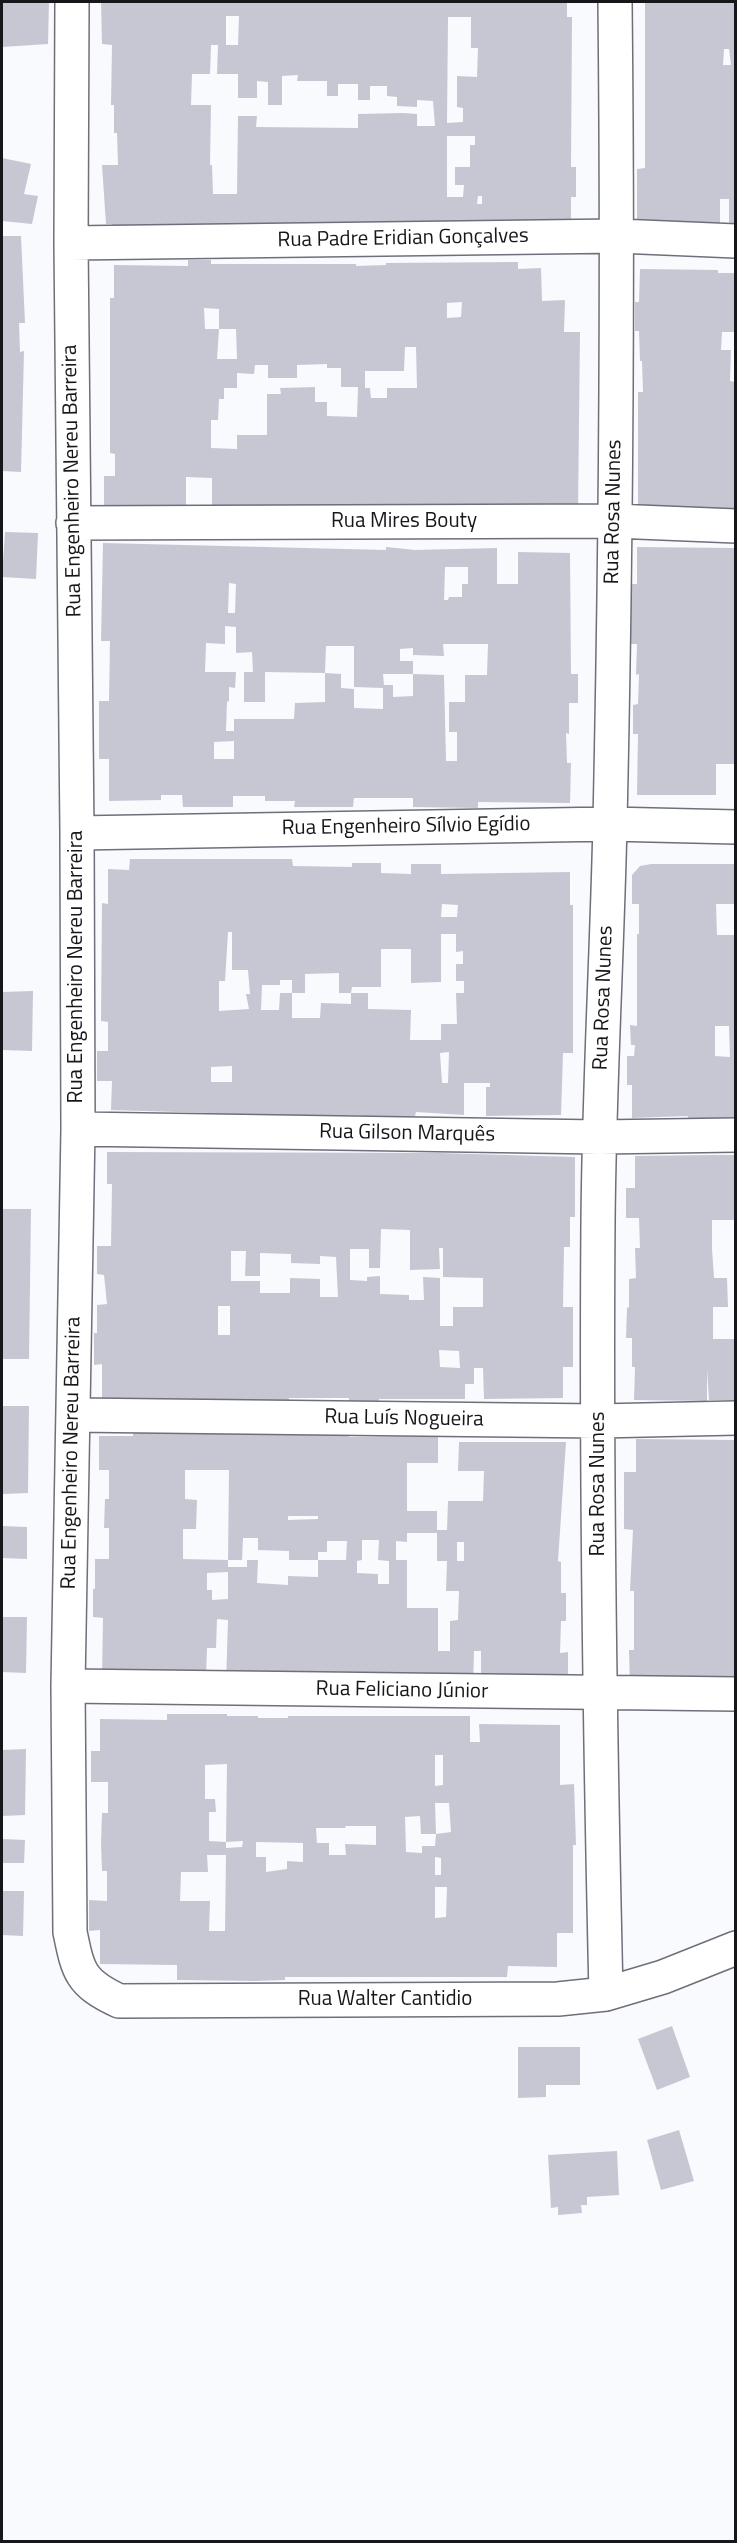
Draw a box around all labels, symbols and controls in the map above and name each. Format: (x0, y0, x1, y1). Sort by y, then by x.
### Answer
street label: Rua Padre Eridian Gonçalves (277, 224, 529, 254)
street label: Rua Engenheiro Nereu Barreira (58, 344, 88, 618)
street label: Rua Rosa Nunes (600, 439, 628, 585)
street label: Rua Mires Bouty (331, 509, 477, 535)
street label: Rua Engenheiro Sílvio Egídio (281, 812, 531, 842)
street label: Rua Engenheiro Nereu Barreira (64, 831, 90, 1103)
street label: Rua Rosa Nunes (589, 925, 619, 1071)
street label: Rua Gilson Marquês (319, 1120, 495, 1148)
street label: Rua Engenheiro Nereu Barreira (57, 1316, 87, 1590)
street label: Rua Luís Nogueira (324, 1405, 484, 1433)
street label: Rua Rosa Nunes (586, 1412, 612, 1556)
street label: Rua Feliciano Júnior (315, 1677, 489, 1705)
street label: Rua Walter Cantidio (298, 1987, 472, 2013)

